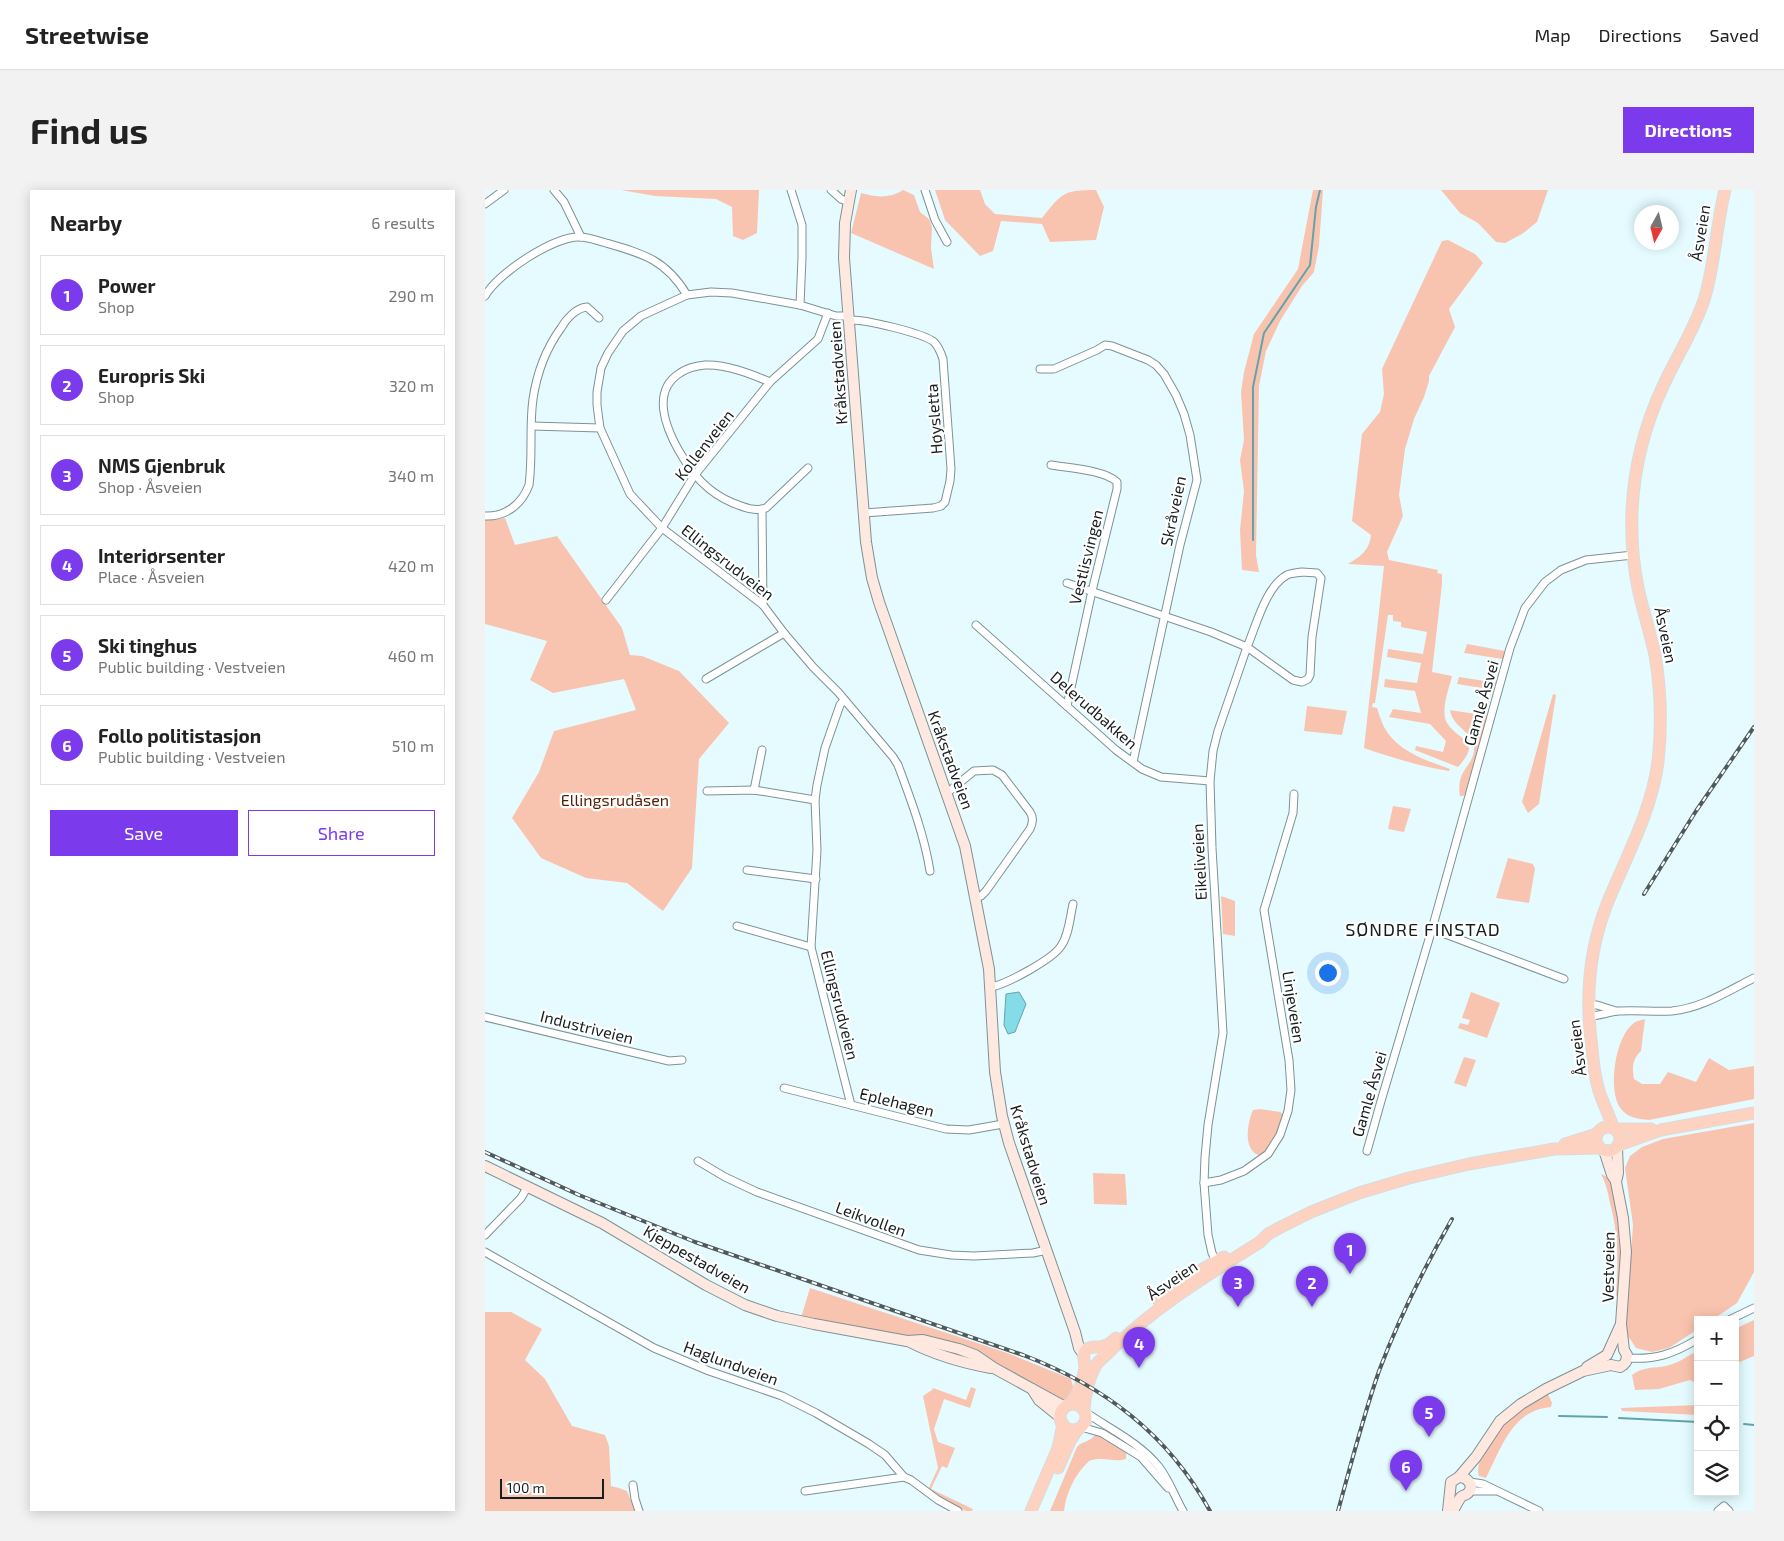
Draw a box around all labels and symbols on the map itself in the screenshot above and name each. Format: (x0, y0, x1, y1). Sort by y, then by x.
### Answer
street label: Åsveien (1686, 203, 1713, 262)
north arrow (1634, 205, 1679, 250)
street label: Kråkstadveien (824, 321, 851, 425)
street label: Høysletta (922, 383, 945, 455)
street label: Kollenveien (670, 406, 737, 484)
street label: Skråveien (1156, 474, 1189, 548)
street label: Vestlisvingen (1065, 507, 1106, 606)
street label: Ellingsrudveien (678, 520, 778, 604)
street label: Åsveien (1651, 605, 1682, 665)
street label: Gamle Åsvei (1459, 658, 1502, 748)
street label: Delerudbakken (1047, 667, 1142, 753)
street label: Kråkstadveien (925, 708, 978, 812)
park label: Ellingsrudåsen (561, 790, 669, 809)
street label: Eikeliveien (1187, 823, 1210, 901)
district label: SØNDRE FINSTAD (1345, 918, 1501, 940)
street label: Ellingsrudveien (818, 948, 863, 1062)
your location (1315, 960, 1341, 986)
street label: Linjeveien (1278, 969, 1310, 1045)
street label: Industriveien (539, 1006, 636, 1047)
street label: Åsveien (1564, 1019, 1589, 1077)
street label: Gamle Åsvei (1347, 1049, 1390, 1139)
street label: Eplehagen (858, 1083, 936, 1120)
street label: Kråkstadveien (1007, 1102, 1056, 1207)
street label: Leikvollen (833, 1197, 909, 1240)
street label: Kjeppestadveien (640, 1220, 754, 1298)
street label: Vestveien (1597, 1231, 1618, 1303)
pin: 1 (1334, 1233, 1366, 1274)
street label: Åsveien (1143, 1256, 1201, 1303)
pin: 3 (1222, 1266, 1254, 1307)
pin: 2 (1296, 1266, 1328, 1307)
pin: 4 (1123, 1327, 1155, 1368)
street label: Haglundveien (681, 1337, 781, 1388)
pin: 5 (1413, 1396, 1445, 1437)
pin: 6 (1390, 1450, 1422, 1491)
scale bar (500, 1476, 604, 1499)

